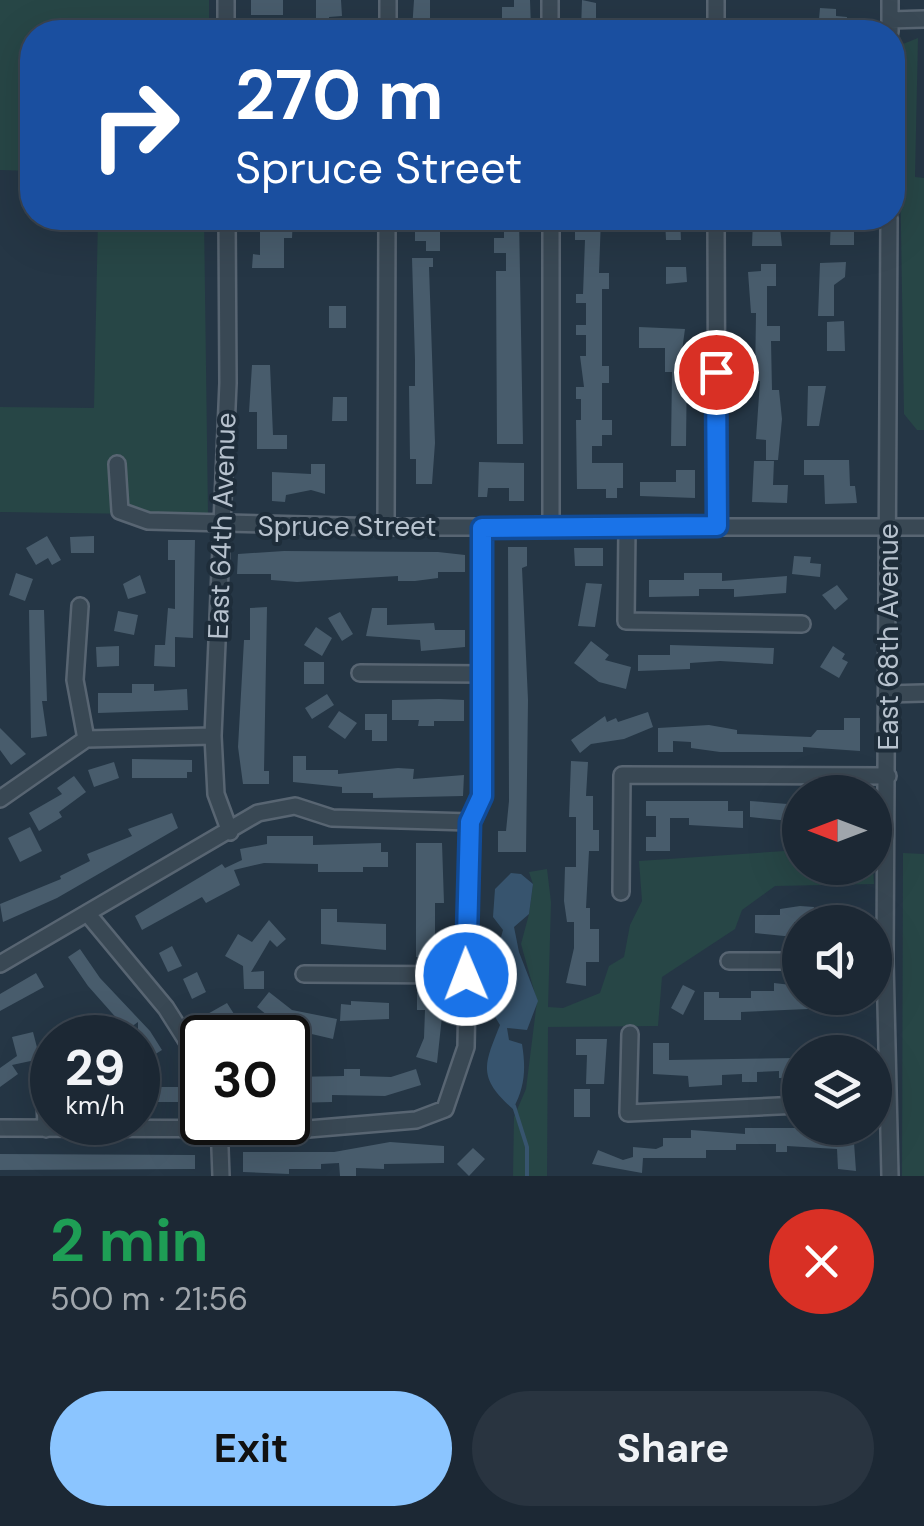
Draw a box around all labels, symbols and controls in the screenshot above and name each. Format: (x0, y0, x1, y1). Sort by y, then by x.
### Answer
text: 270 m (235, 50, 444, 141)
icon: right (70, 60, 200, 190)
text: Spruce Street (235, 138, 523, 197)
pin (674, 330, 759, 415)
icon: arrive (689, 345, 744, 400)
street label: East 64th Avenue (200, 412, 244, 640)
street label: Spruce Street (258, 508, 436, 545)
street label: East 68th Avenue (870, 523, 907, 751)
north arrow (782, 775, 892, 885)
map controls (782, 775, 892, 1145)
button: sound (782, 905, 892, 1015)
position arrow (414, 923, 518, 1027)
speed limit sign: 30 (180, 1015, 310, 1145)
text: 29 (65, 1035, 125, 1101)
button: layers (782, 1035, 892, 1145)
text: km/h (65, 1089, 125, 1122)
text: 2 min (50, 1201, 209, 1280)
button: close (769, 1209, 874, 1314)
text: 500 m · 21:56 (50, 1278, 248, 1320)
button: Exit (50, 1391, 452, 1506)
button: Share (472, 1391, 874, 1506)

